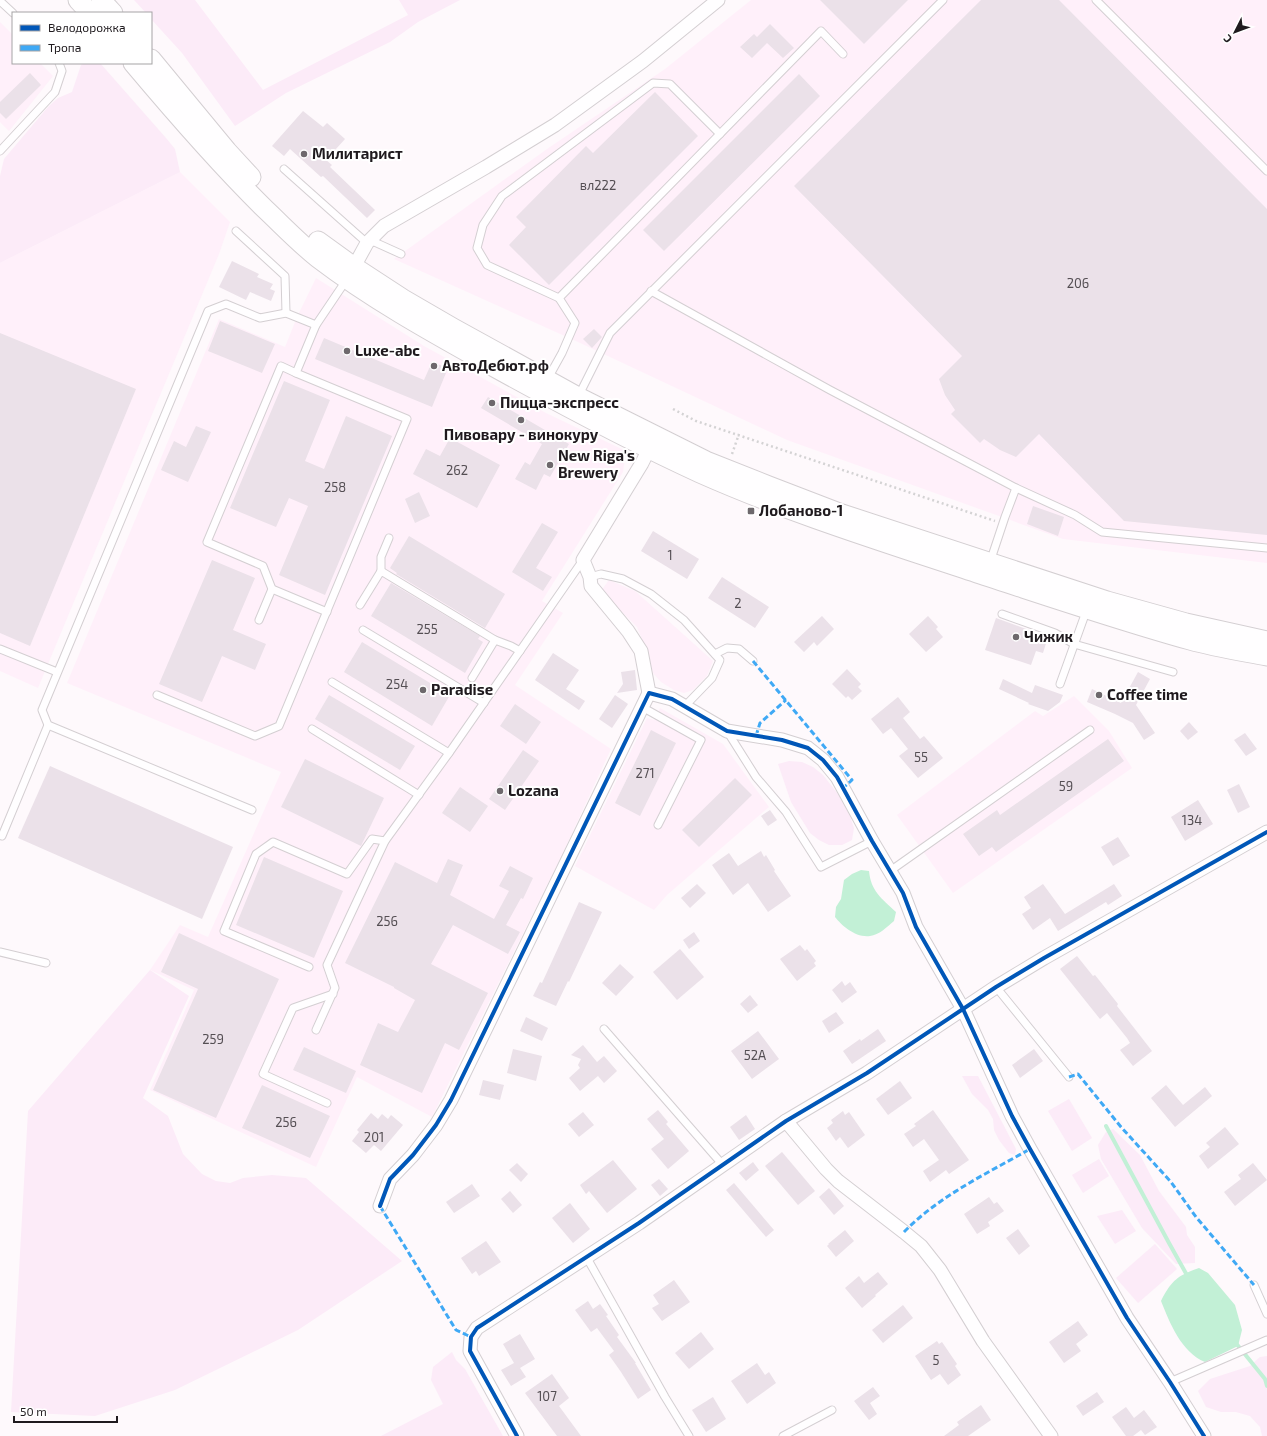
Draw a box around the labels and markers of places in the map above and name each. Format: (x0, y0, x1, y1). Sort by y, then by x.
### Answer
place label: Милитарист (312, 144, 403, 162)
marker: Милитарист (299, 149, 309, 159)
place label: Luxe-abc (355, 341, 420, 359)
marker: Luxe-abc (342, 346, 352, 356)
place label: АвтоДебют.рф (442, 356, 549, 374)
marker: АвтоДебют.рф (429, 361, 439, 371)
place label: Пицца-экспресс (500, 393, 619, 411)
marker: Пицца-экспресс (487, 398, 497, 408)
marker: Пивовару - винокуру (516, 415, 526, 425)
place label: Пивовару - винокуру (444, 425, 599, 443)
place label: New Riga's Brewery (558, 446, 635, 482)
marker: New Riga's Brewery (545, 460, 555, 470)
place label: Лобаново-1 (759, 501, 843, 519)
marker: Лобаново-1 (746, 506, 756, 516)
place label: Чижик (1024, 627, 1074, 645)
marker: Чижик (1011, 632, 1021, 642)
place label: Paradise (431, 680, 493, 698)
marker: Paradise (418, 685, 428, 695)
place label: Coffee time (1107, 685, 1188, 703)
marker: Coffee time (1094, 690, 1104, 700)
place label: Lozana (508, 781, 559, 799)
marker: Lozana (495, 786, 505, 796)

